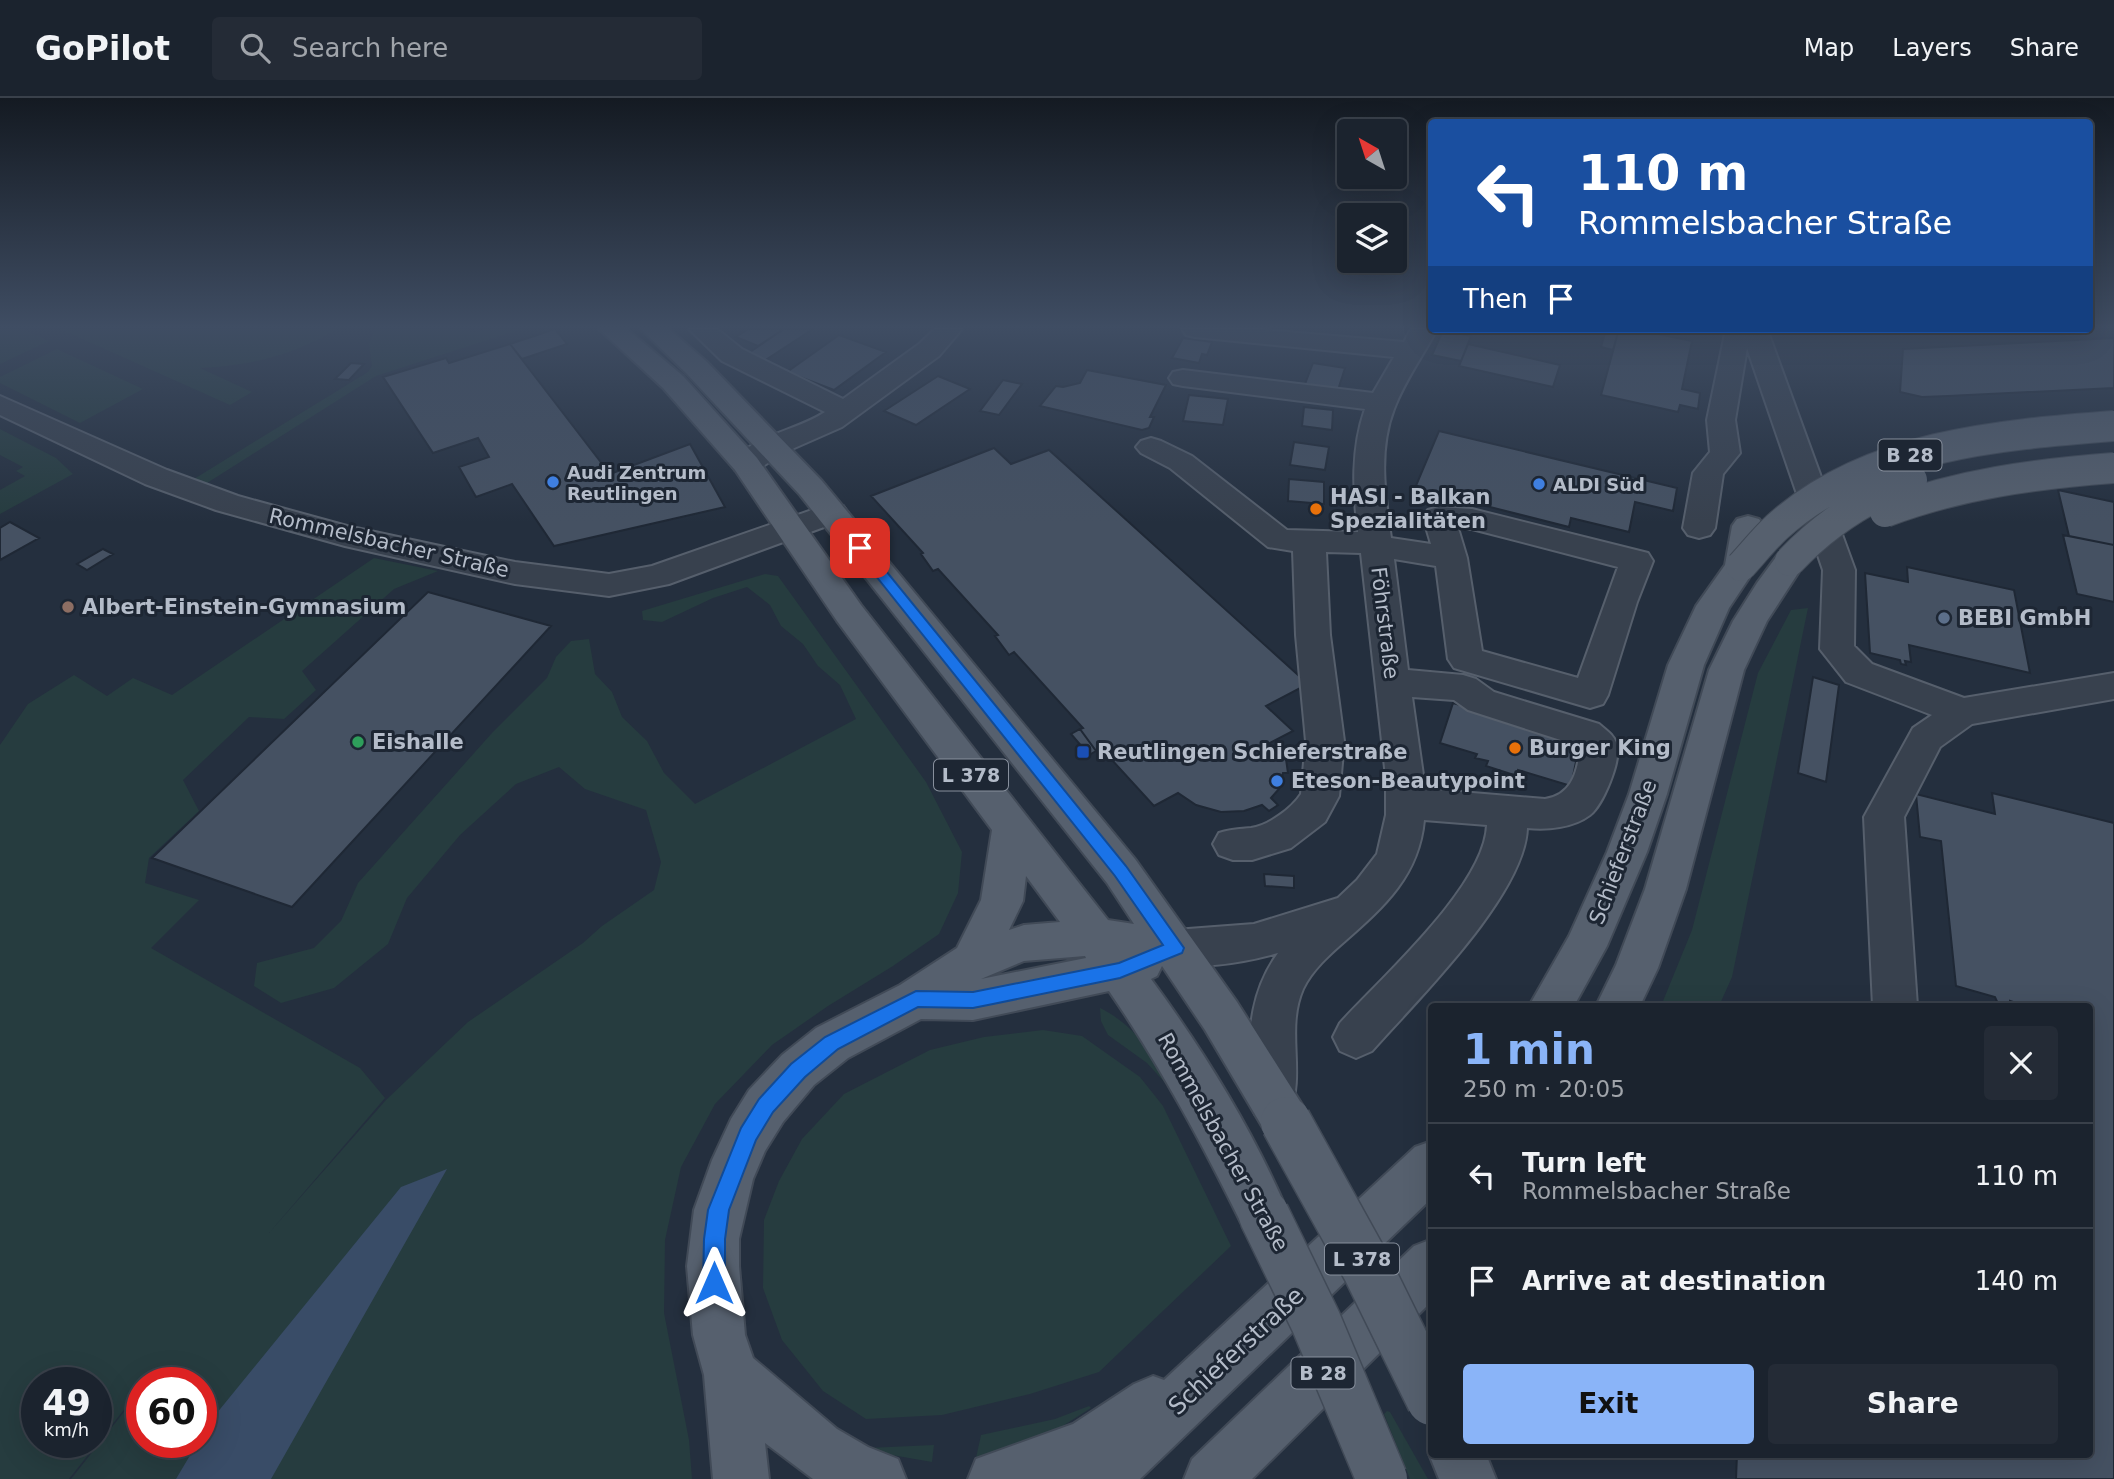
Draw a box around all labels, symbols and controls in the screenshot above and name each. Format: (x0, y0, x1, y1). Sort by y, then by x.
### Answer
search box (212, 17, 702, 80)
text: GoPilot (35, 29, 170, 68)
icon: search (236, 29, 274, 67)
text: Search here (292, 33, 448, 63)
text: Map (1804, 34, 1854, 62)
text: Layers (1892, 34, 1972, 62)
text: Share (2010, 34, 2079, 62)
north arrow (1337, 119, 1407, 189)
map controls (1337, 119, 1407, 273)
text: 110 m (1578, 145, 1748, 202)
icon: left (1463, 147, 1554, 238)
button: layers (1337, 203, 1407, 273)
text: Rommelsbacher Straße (1578, 204, 1952, 242)
icon: arrive (1542, 280, 1580, 318)
text: Then (1463, 284, 1528, 314)
road number: B 28 (1878, 440, 1941, 470)
place label: Audi Zentrum Reutlingen (567, 462, 706, 504)
marker: Audi Zentrum Reutlingen (545, 474, 561, 490)
place label: ALDI Süd (1553, 474, 1645, 495)
marker: ALDI Süd (1531, 476, 1547, 492)
place label: HASI - Balkan Spezialitäten (1330, 485, 1491, 533)
marker: HASI - Balkan Spezialitäten (1308, 501, 1324, 517)
street label: Rommelsbacher Straße (267, 504, 511, 582)
pin (830, 518, 890, 578)
icon: arrive (841, 529, 879, 567)
street label: Föhrstraße (1366, 565, 1404, 681)
place label: Albert-Einstein-Gymnasium (82, 595, 406, 619)
marker: Albert-Einstein-Gymnasium (60, 599, 76, 615)
place label: BEBI GmbH (1958, 606, 2091, 630)
marker: BEBI GmbH (1936, 610, 1952, 626)
place label: Eishalle (372, 730, 464, 754)
marker: Eishalle (350, 734, 366, 750)
place label: Burger King (1529, 736, 1671, 760)
place label: Reutlingen Schieferstraße (1097, 740, 1407, 764)
marker: Burger King (1507, 740, 1523, 756)
marker: Reutlingen Schieferstraße (1075, 744, 1091, 760)
road number: L 378 (934, 760, 1008, 790)
place label: Eteson-Beautypoint (1291, 769, 1525, 793)
marker: Eteson-Beautypoint (1269, 773, 1285, 789)
street label: Schieferstraße (1584, 776, 1662, 928)
text: 1 min (1463, 1025, 1595, 1074)
button: close (1984, 1026, 2058, 1100)
street label: Rommelsbacher Straße (1153, 1029, 1293, 1255)
text: 250 m · 20:05 (1463, 1076, 1625, 1102)
text: Turn left (1522, 1148, 1646, 1178)
icon: left (1463, 1157, 1501, 1195)
text: 110 m (1975, 1161, 2058, 1191)
text: Rommelsbacher Straße (1522, 1178, 1791, 1204)
road number: L 378 (1325, 1244, 1399, 1274)
position arrow (677, 1246, 751, 1320)
icon: arrive (1463, 1262, 1501, 1300)
text: Arrive at destination (1522, 1266, 1826, 1296)
text: 140 m (1975, 1266, 2058, 1296)
street label: Schieferstraße (1163, 1281, 1309, 1421)
road number: B 28 (1292, 1358, 1354, 1388)
button: Exit (1463, 1364, 1754, 1444)
button: Share (1768, 1364, 2058, 1444)
speed limit sign: 60 (126, 1367, 217, 1458)
text: 49 (42, 1383, 91, 1423)
text: km/h (44, 1419, 89, 1440)

